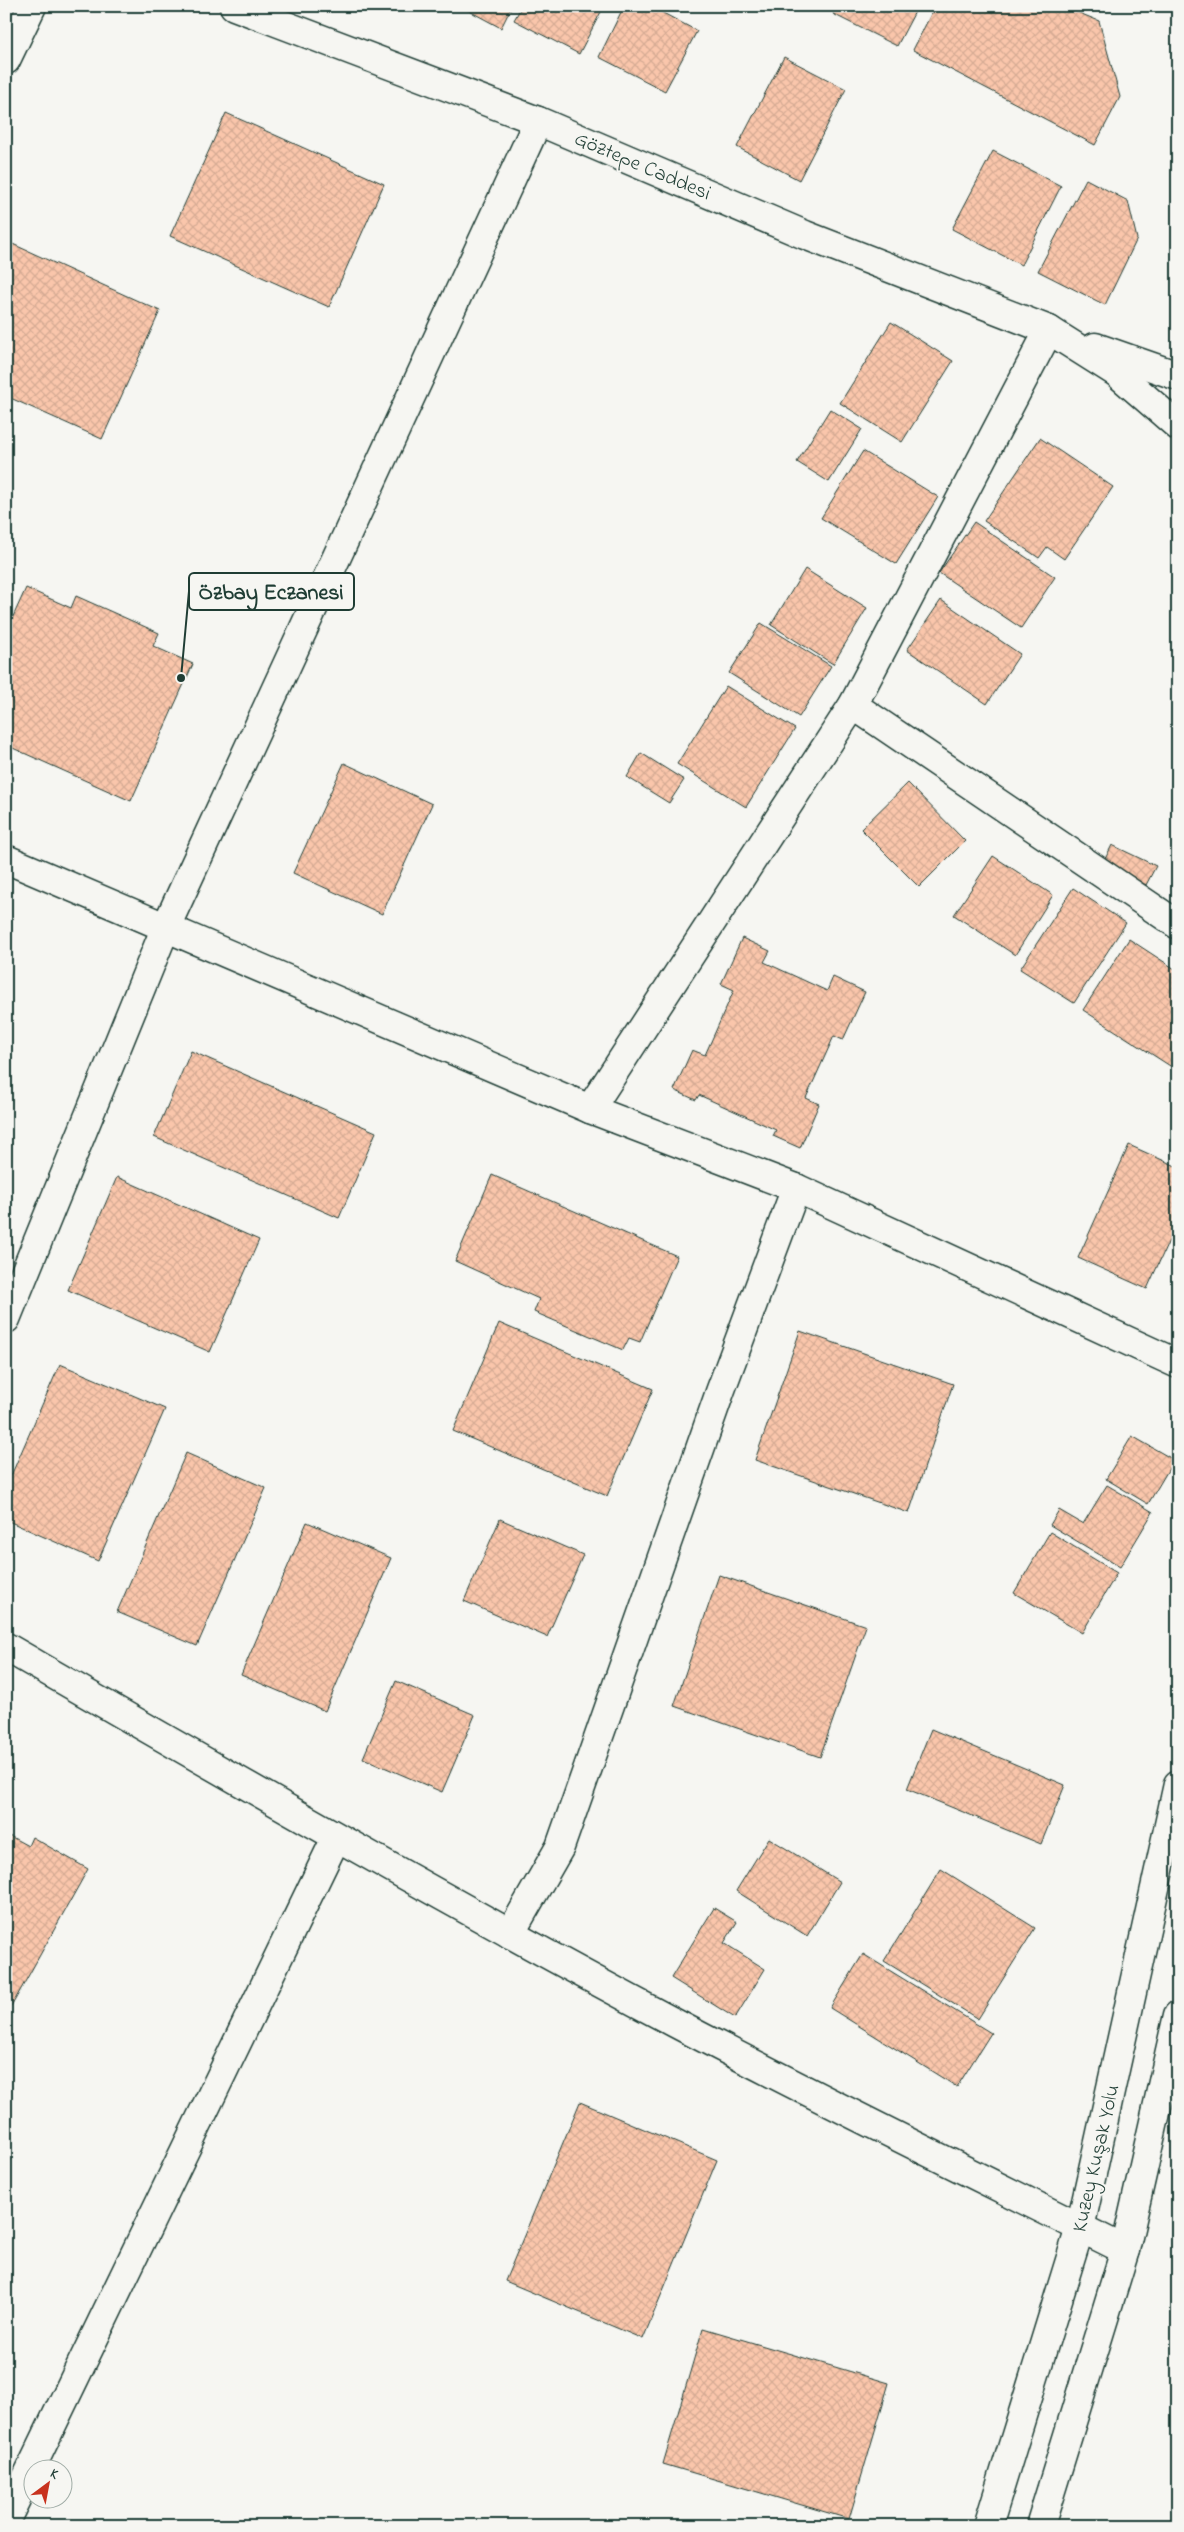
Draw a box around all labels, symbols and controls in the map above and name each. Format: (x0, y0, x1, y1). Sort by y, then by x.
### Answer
street label: Göztepe Caddesi (569, 125, 715, 209)
callout: Özbay Eczanesi (189, 573, 354, 610)
text: Özbay Eczanesi (199, 578, 344, 611)
street label: Kuzey Kuşak Yolu (1065, 2082, 1130, 2236)
north arrow (22, 2460, 72, 2510)
text: K (46, 2464, 64, 2486)

